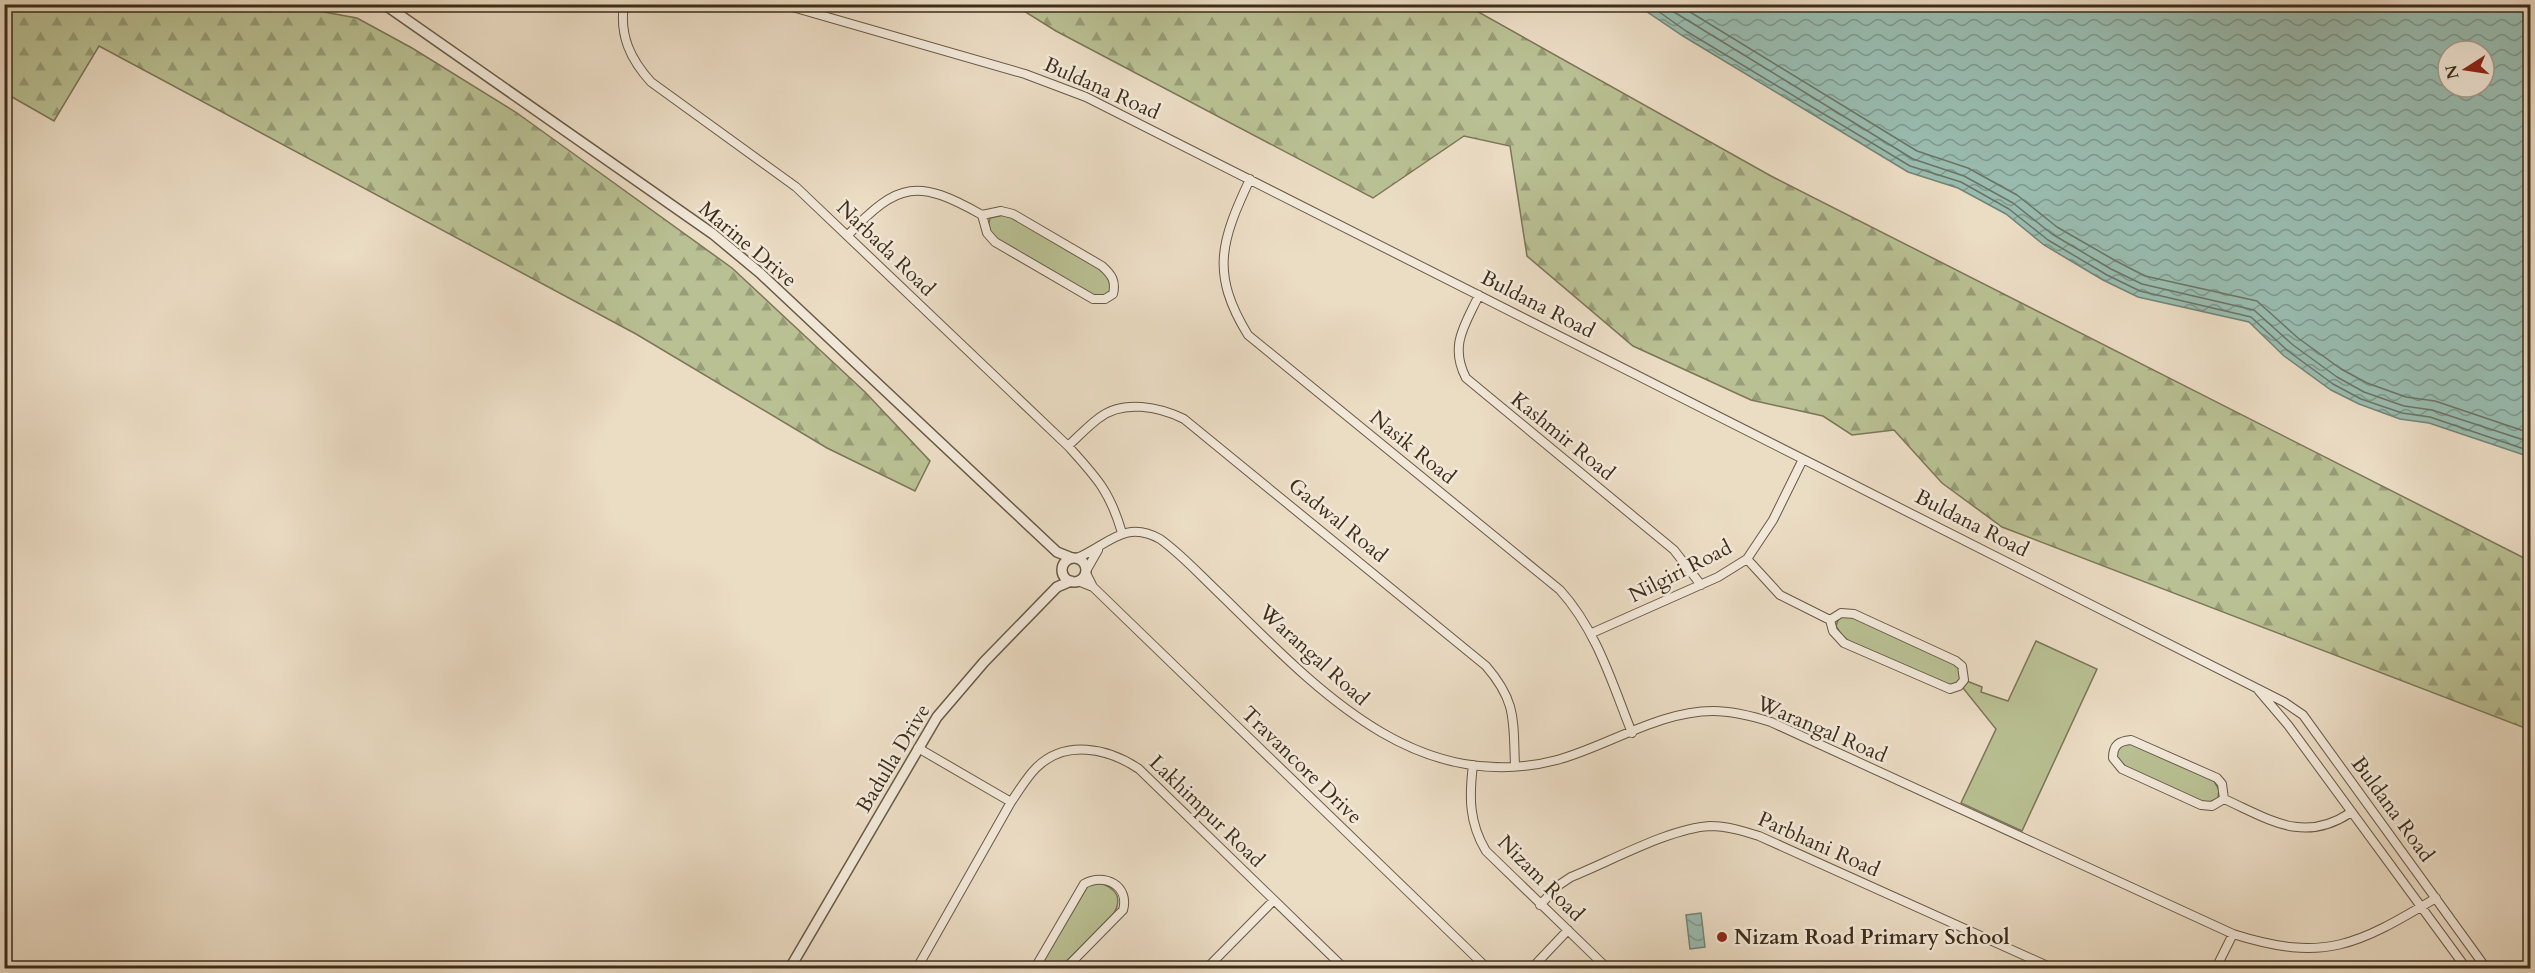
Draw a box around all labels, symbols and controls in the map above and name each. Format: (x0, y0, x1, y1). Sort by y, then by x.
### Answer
north arrow (2436, 39, 2496, 99)
street label: Buldana Road (1039, 50, 1164, 127)
text: N (2440, 63, 2465, 81)
street label: Narbada Road (830, 194, 941, 303)
street label: Marine Drive (692, 195, 803, 294)
street label: Buldana Road (1476, 263, 1600, 346)
street label: Kashmir Road (1504, 385, 1621, 487)
street label: Nasik Road (1364, 404, 1462, 491)
street label: Gadwal Road (1282, 471, 1393, 569)
street label: Buldana Road (1910, 482, 2034, 565)
street label: Nilgiri Road (1624, 533, 1737, 610)
street label: Warangal Road (1252, 597, 1375, 713)
street label: Warangal Road (1751, 689, 1891, 770)
street label: Badulla Drive (850, 698, 937, 818)
street label: Travancore Drive (1235, 700, 1369, 831)
street label: Lakhimpur Road (1142, 749, 1271, 874)
street label: Buldana Road (2344, 751, 2441, 868)
street label: Parbhani Road (1753, 805, 1884, 884)
street label: Nizam Road (1491, 829, 1590, 928)
place label: Nizam Road Primary School (1734, 923, 2010, 952)
marker: Nizam Road Primary School (1715, 930, 1729, 944)

